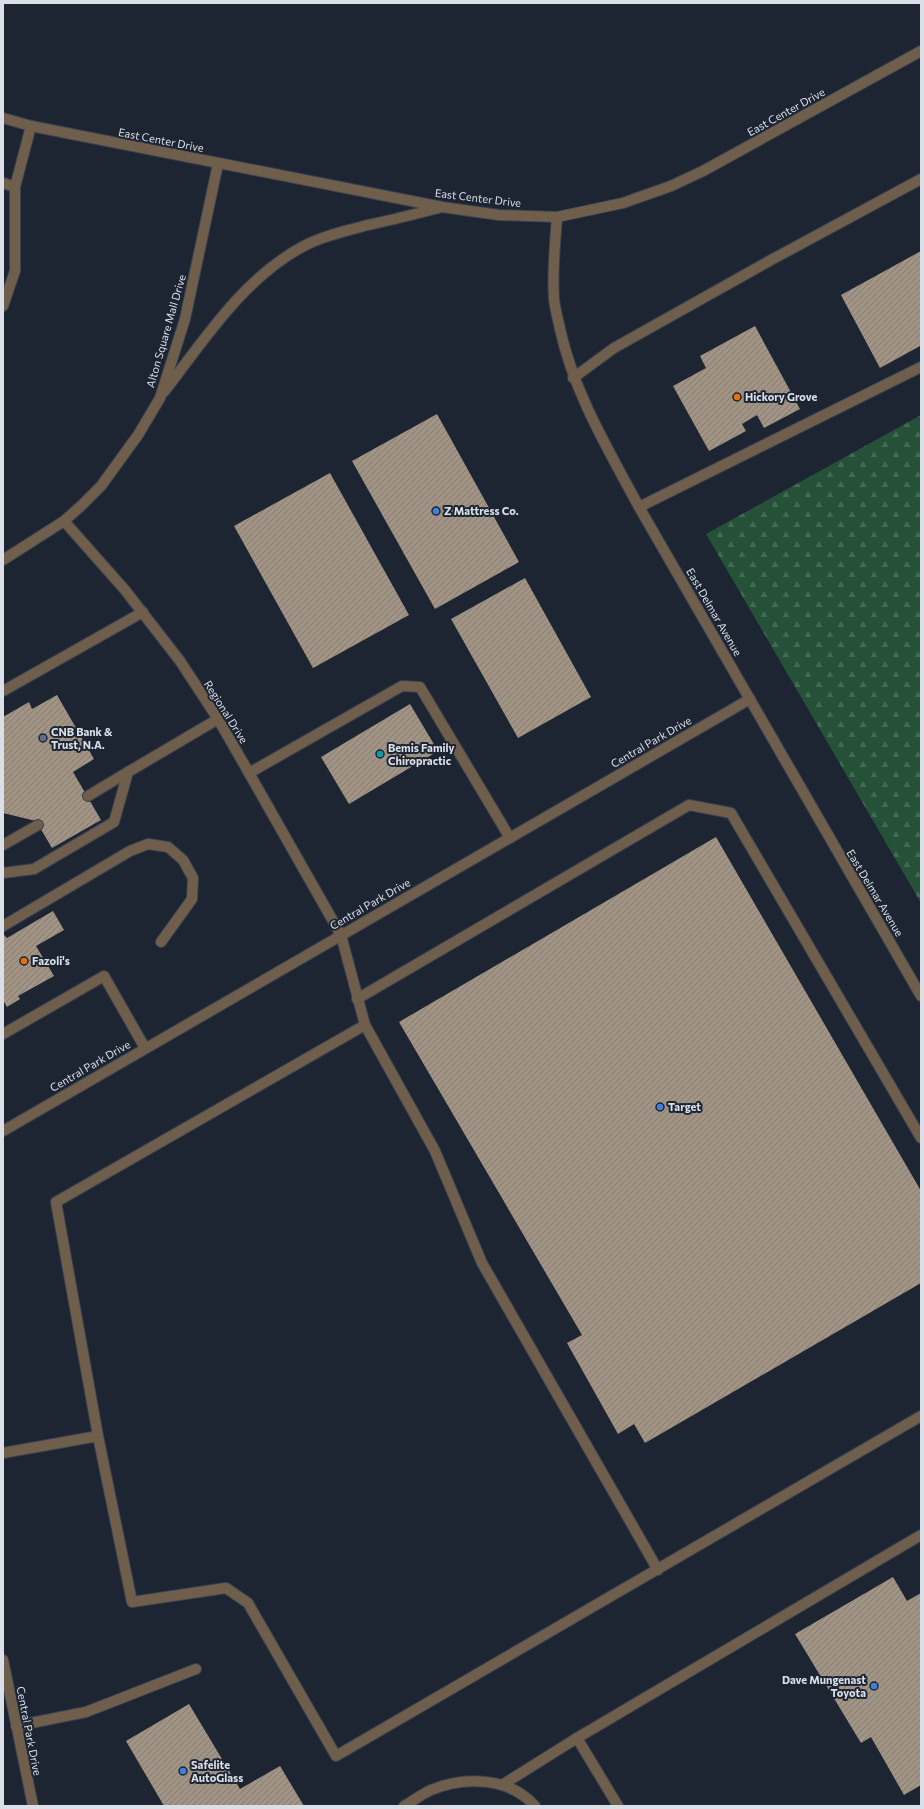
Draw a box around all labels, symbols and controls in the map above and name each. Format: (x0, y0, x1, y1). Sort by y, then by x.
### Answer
street label: East Center Drive (745, 85, 827, 138)
street label: East Center Drive (117, 125, 205, 154)
street label: East Center Drive (434, 186, 522, 209)
street label: Alton Square Mall Drive (143, 273, 188, 389)
place label: Hickory Grove (745, 390, 817, 403)
marker: Hickory Grove (732, 392, 742, 402)
place label: Z Mattress Co. (444, 504, 519, 517)
marker: Z Mattress Co. (431, 506, 441, 516)
street label: East Delmar Avenue (684, 566, 745, 658)
street label: Regional Drive (202, 678, 251, 746)
street label: Central Park Drive (608, 713, 693, 770)
place label: CNB Bank & Trust, N.A. (51, 725, 113, 751)
marker: CNB Bank & Trust, N.A. (38, 733, 48, 743)
place label: Bemis Family Chiropractic (388, 741, 455, 767)
marker: Bemis Family Chiropractic (375, 749, 385, 759)
street label: East Delmar Avenue (844, 847, 907, 939)
street label: Central Park Drive (327, 875, 412, 932)
place label: Fazoli's (32, 954, 70, 967)
marker: Fazoli's (19, 956, 29, 966)
street label: Central Park Drive (47, 1037, 132, 1094)
place label: Target (668, 1100, 701, 1113)
marker: Target (655, 1102, 665, 1112)
place label: Dave Mungenast Toyota (782, 1673, 866, 1699)
marker: Dave Mungenast Toyota (869, 1681, 879, 1691)
street label: Central Park Drive (14, 1685, 45, 1777)
place label: Safelite AutoGlass (191, 1758, 243, 1784)
marker: Safelite AutoGlass (178, 1766, 188, 1776)

